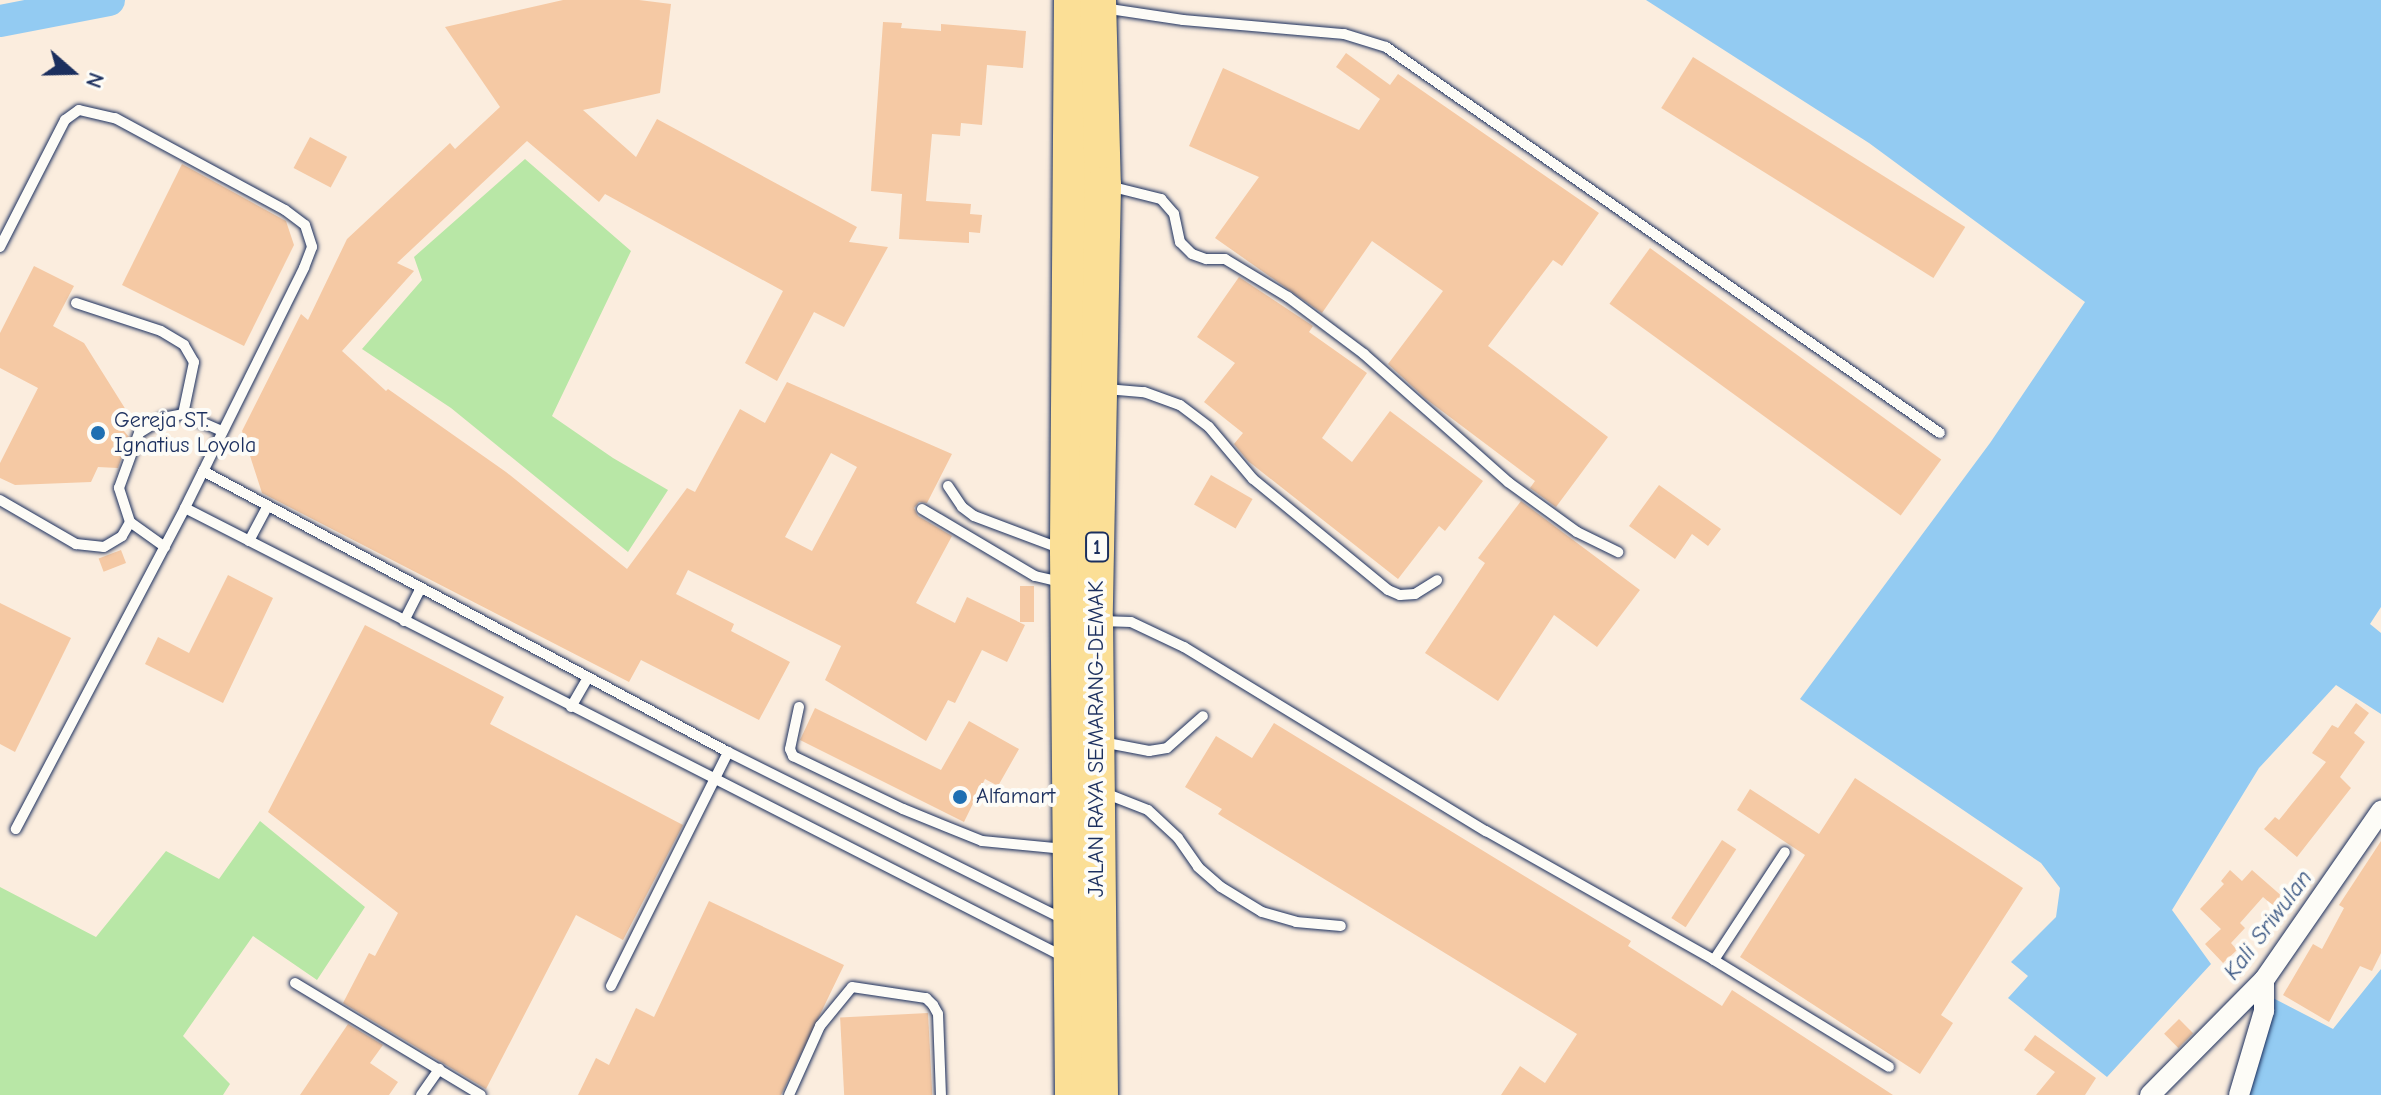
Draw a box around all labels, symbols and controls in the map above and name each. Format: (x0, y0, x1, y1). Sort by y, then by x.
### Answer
north arrow (32, 32, 112, 112)
text: N (80, 69, 109, 91)
place label: Gereja ST. Ignatius Loyola (114, 407, 256, 458)
marker: Gereja ST. Ignatius Loyola (89, 424, 107, 442)
road number: 1 (1085, 531, 1109, 563)
street label: JALAN RAYA SEMARANG-DEMAK (1084, 581, 1110, 897)
place label: Alfamart (976, 784, 1055, 810)
marker: Alfamart (951, 788, 969, 806)
water label: Kali Sriwulan (2217, 864, 2319, 986)

